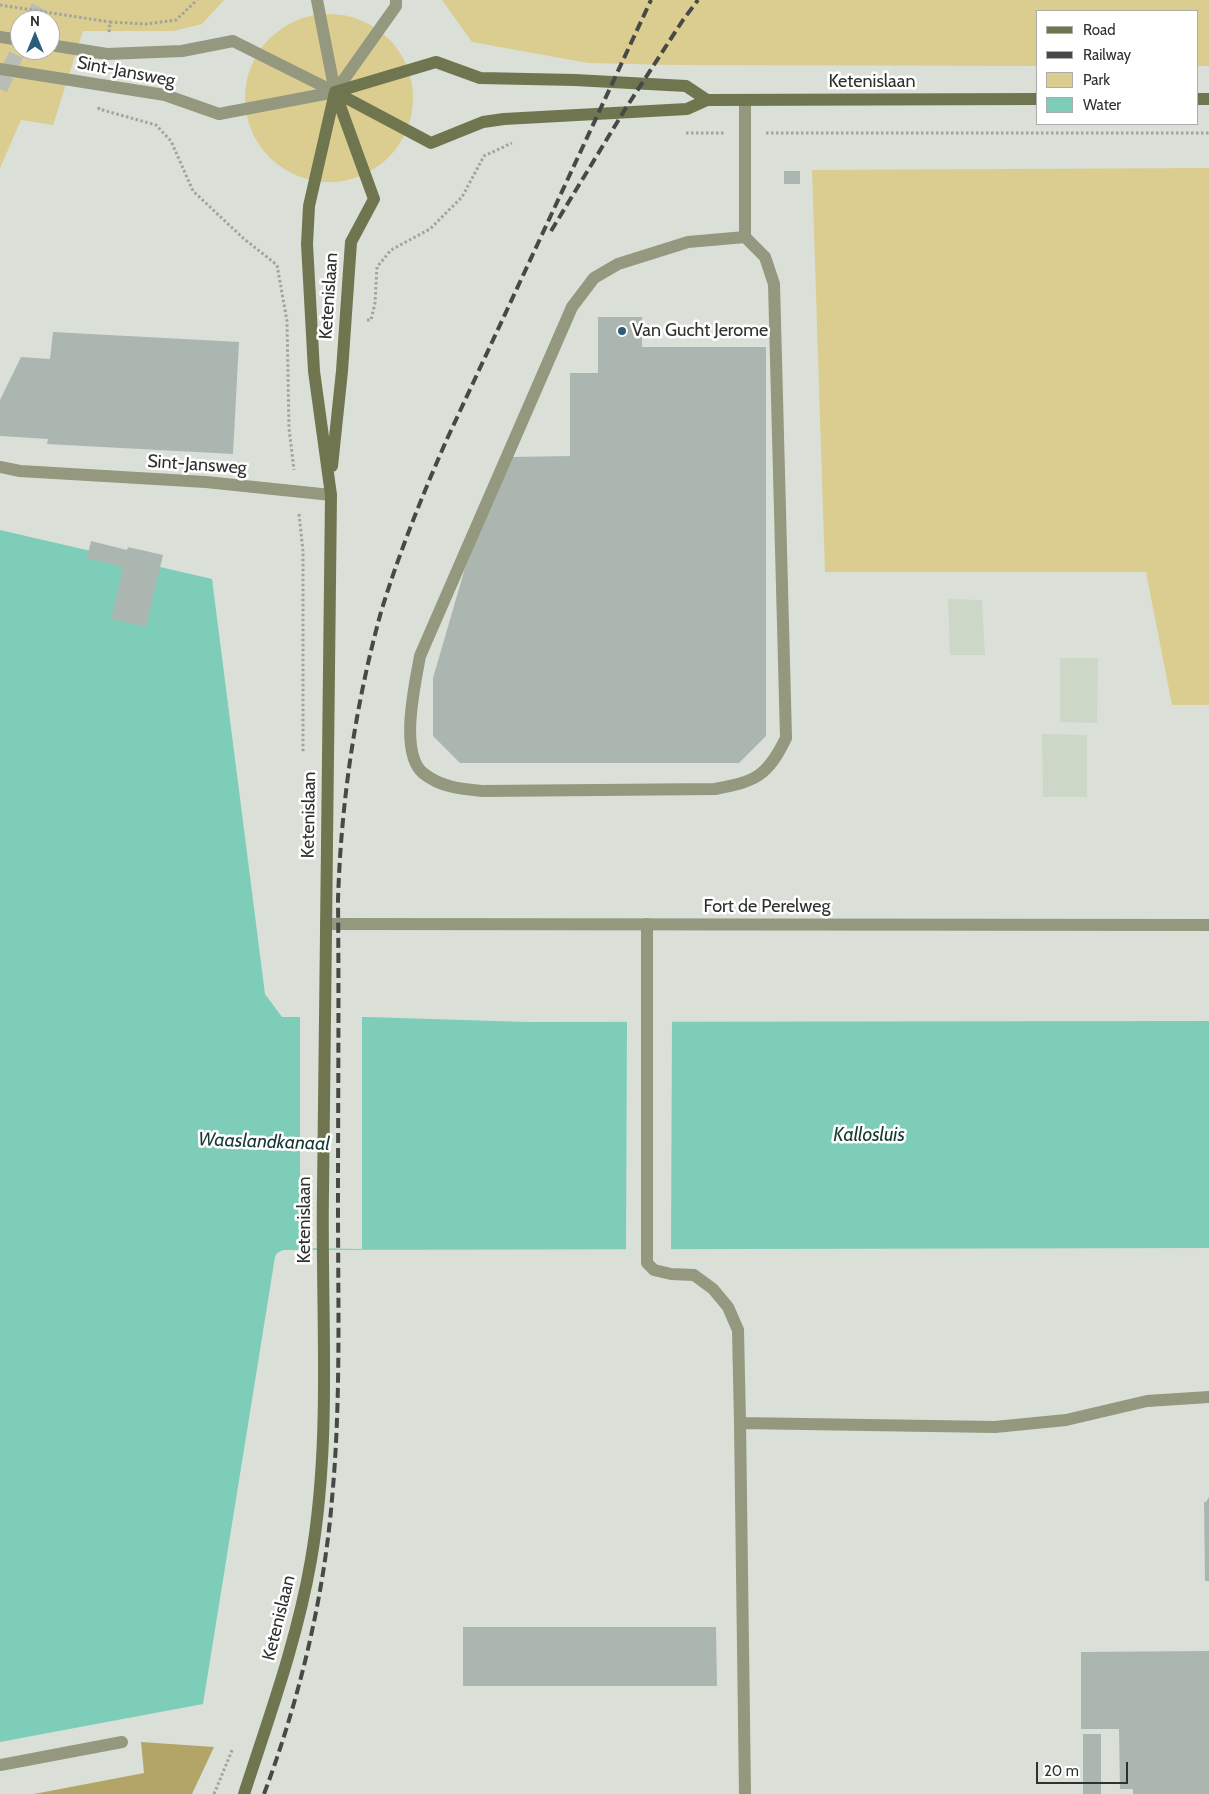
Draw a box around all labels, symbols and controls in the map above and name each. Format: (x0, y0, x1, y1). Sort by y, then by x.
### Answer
north arrow (10, 10, 60, 60)
legend (1036, 10, 1199, 125)
text: N (30, 12, 40, 30)
text: Road (1083, 21, 1116, 39)
text: Railway (1083, 46, 1131, 64)
street label: Sint-Jansweg (75, 52, 177, 92)
street label: Ketenislaan (829, 71, 915, 93)
text: Park (1083, 71, 1110, 89)
text: Water (1083, 96, 1121, 114)
street label: Ketenislaan (315, 252, 343, 340)
place label: Van Gucht Jerome (632, 320, 768, 342)
marker: Van Gucht Jerome (616, 325, 628, 337)
street label: Sint-Jansweg (147, 451, 247, 479)
street label: Ketenislaan (297, 771, 321, 859)
street label: Fort de Perelweg (704, 896, 830, 918)
water label: Kallosluis (833, 1124, 905, 1146)
water label: Waaslandkanaal (198, 1128, 330, 1156)
street label: Ketenislaan (294, 1177, 316, 1263)
street label: Ketenislaan (258, 1573, 300, 1663)
scale bar (1039, 1752, 1132, 1784)
text: 20 m (1044, 1762, 1079, 1780)

